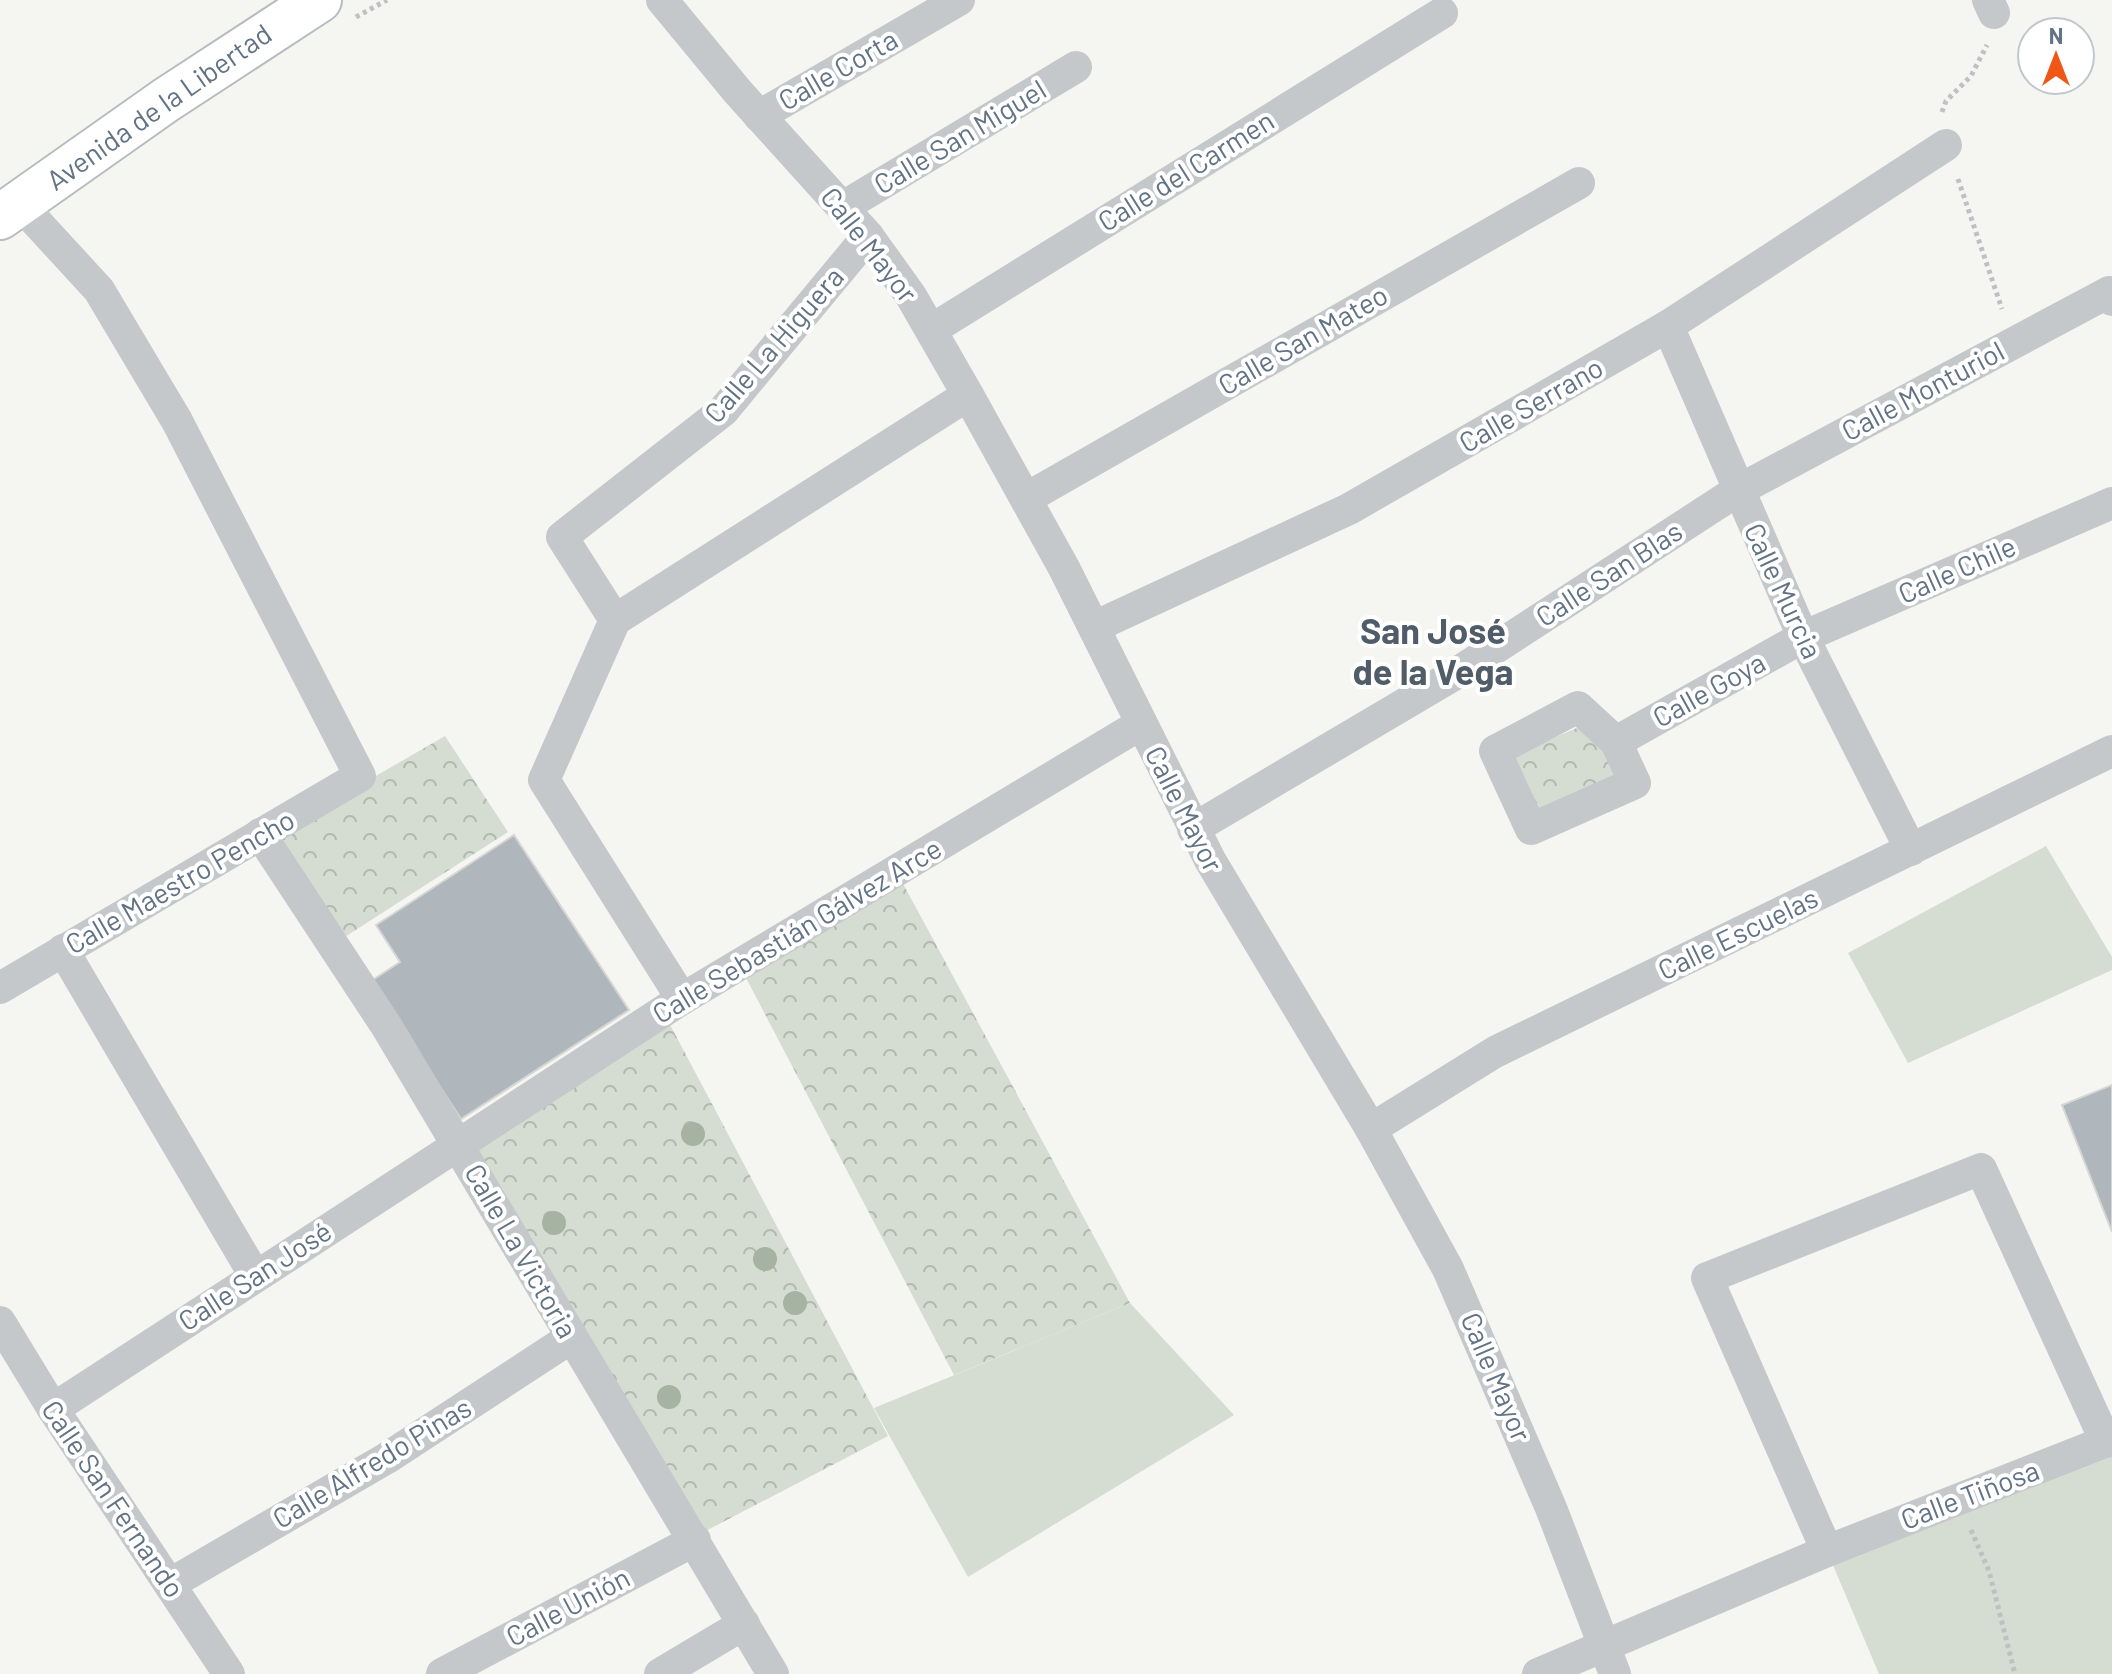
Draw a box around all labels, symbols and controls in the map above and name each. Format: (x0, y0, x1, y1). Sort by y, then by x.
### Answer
street label: Avenida de la Libertad (39, 16, 278, 197)
north arrow (2016, 16, 2096, 96)
street label: Calle Corta (772, 21, 903, 117)
text: N (2049, 22, 2063, 48)
street label: Calle San Miguel (867, 72, 1052, 201)
street label: Calle del Carmen (1091, 102, 1280, 238)
street label: Calle Mayor (814, 180, 925, 309)
street label: Calle La Higuera (696, 260, 850, 429)
street label: Calle San Mateo (1212, 277, 1393, 401)
street label: Calle Monturiol (1835, 333, 2010, 447)
street label: Calle Serrano (1452, 349, 1609, 459)
street label: Calle San Blas (1529, 513, 1688, 633)
street label: Calle Murcia (1738, 517, 1830, 664)
street label: Calle Chile (1893, 528, 2021, 610)
district label: San José de la Vega (1352, 608, 1514, 692)
street label: Calle Goya (1646, 644, 1771, 734)
street label: Calle Mayor (1139, 740, 1231, 877)
street label: Calle Maestro Pencho (59, 802, 300, 961)
street label: Calle Sebastián Gálvez Arce (646, 830, 947, 1030)
street label: Calle Escuelas (1652, 880, 1823, 986)
street label: Calle La Victoria (458, 1157, 585, 1344)
street label: Calle San José (172, 1213, 337, 1337)
street label: Calle Mayor (1455, 1307, 1539, 1446)
street label: Calle Alfredo Pinas (266, 1389, 477, 1535)
street label: Calle San Fernando (35, 1393, 192, 1604)
street label: Calle Tiñosa (1896, 1452, 2044, 1536)
street label: Calle Unión (500, 1559, 635, 1653)

